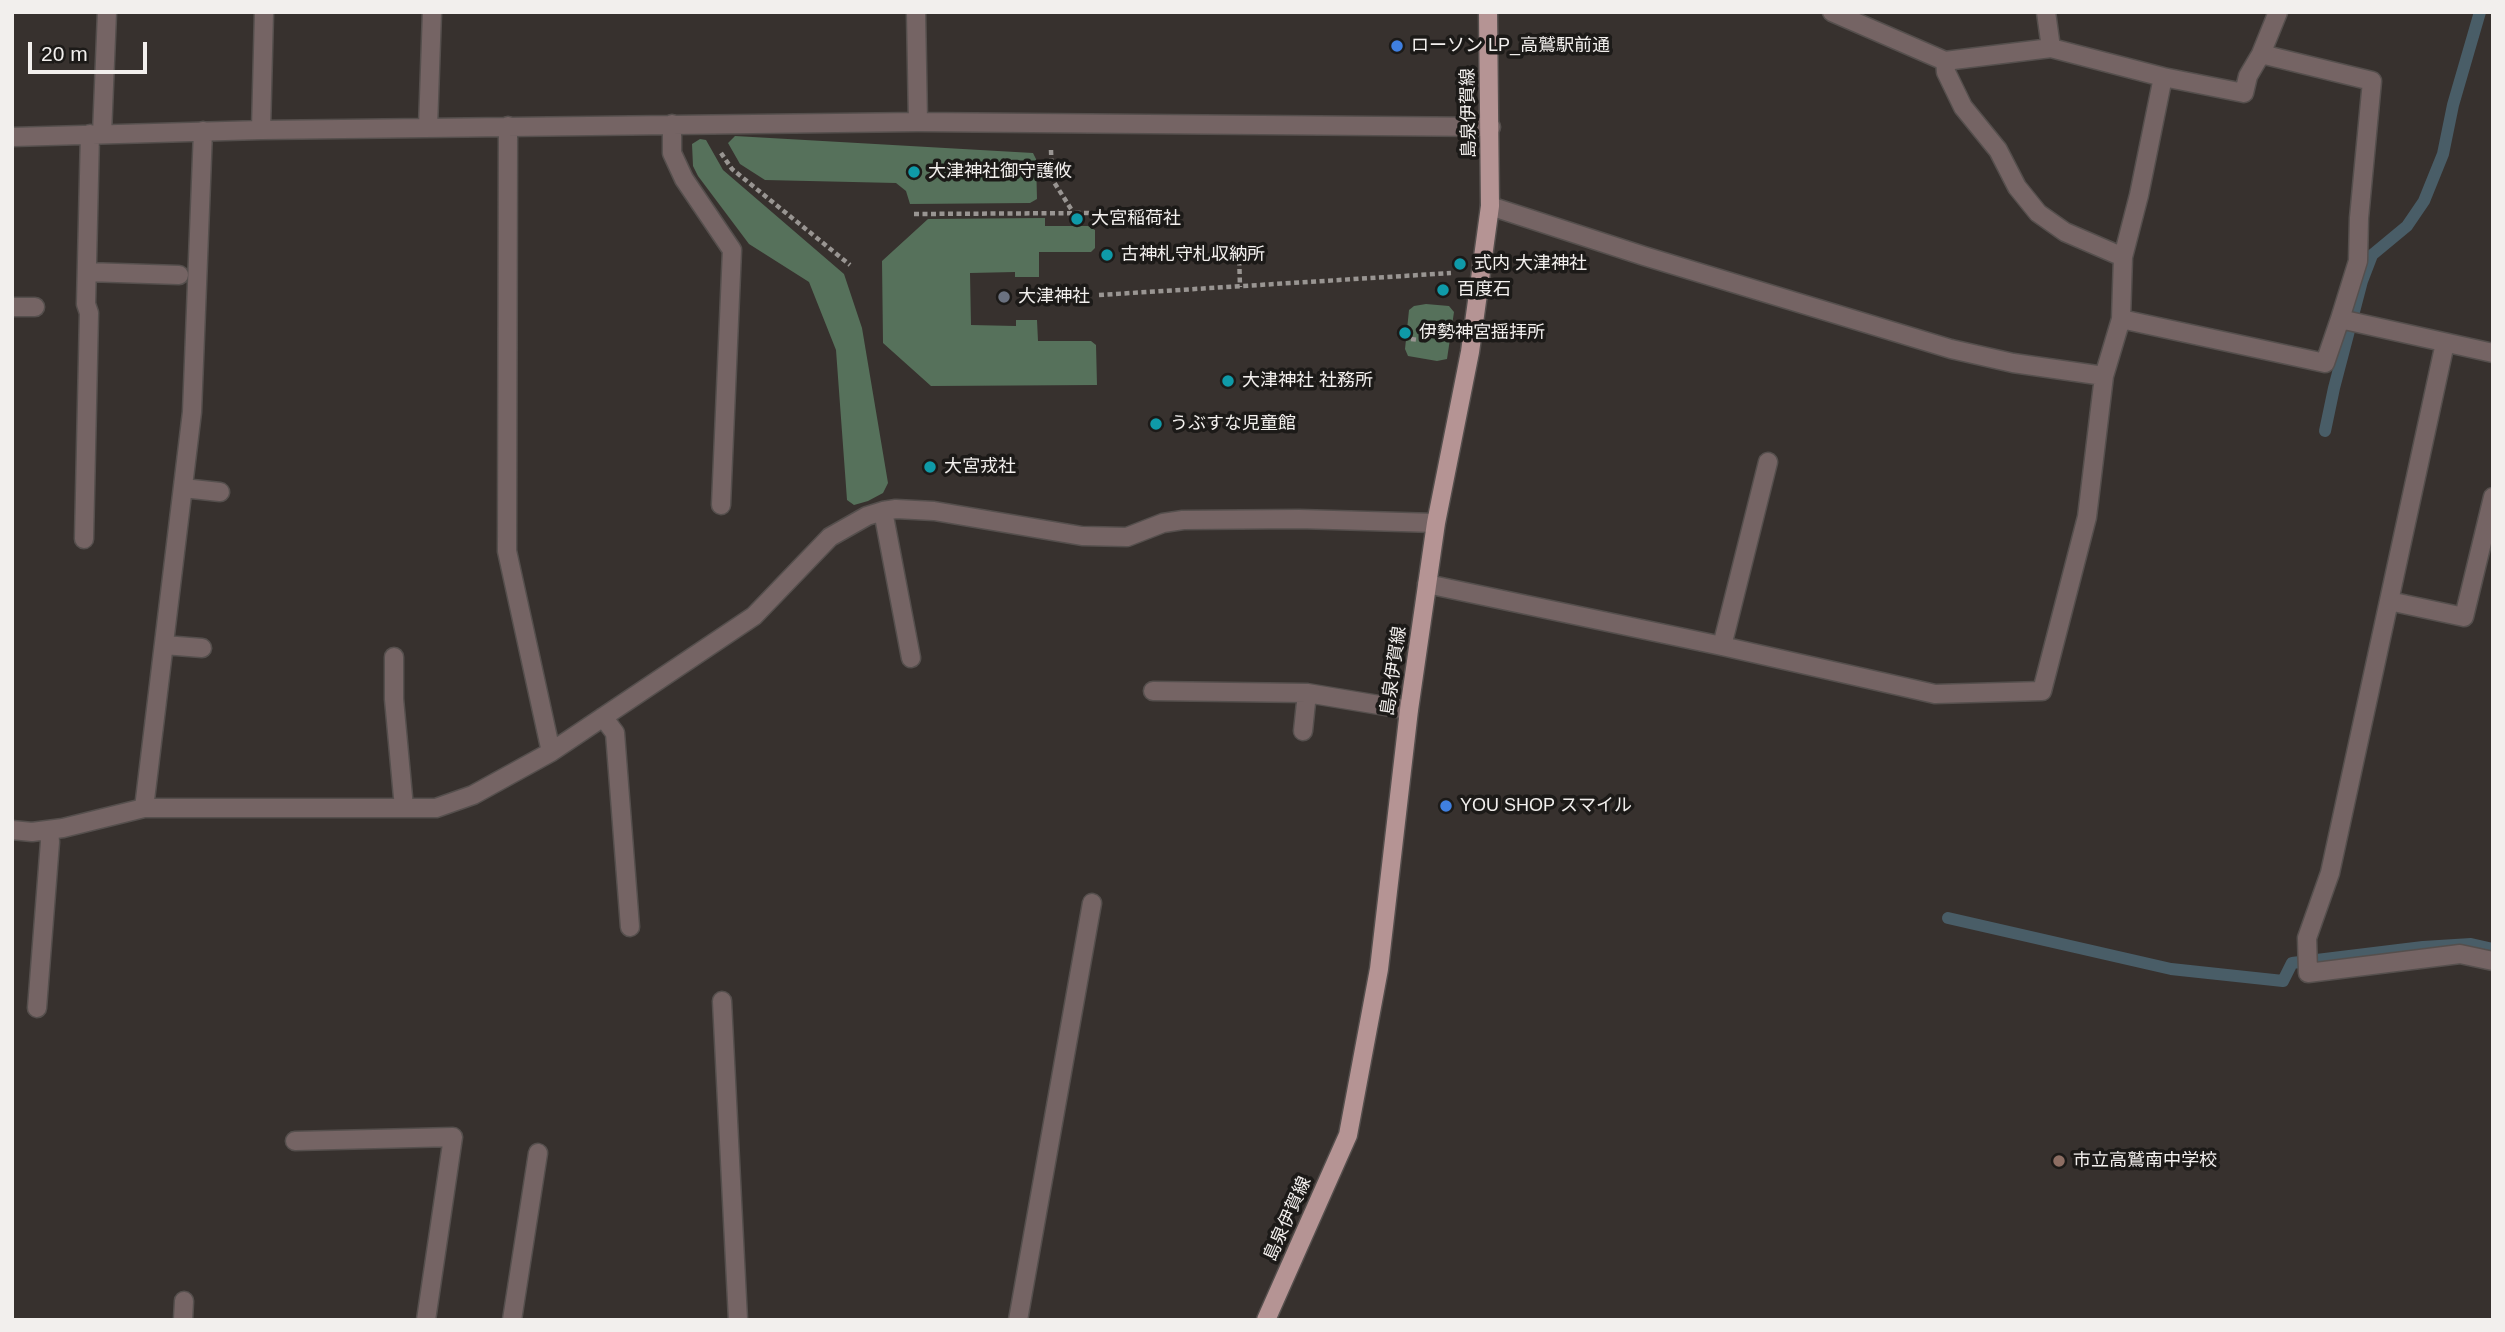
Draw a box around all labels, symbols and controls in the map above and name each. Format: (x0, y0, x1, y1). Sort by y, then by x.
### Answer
scale bar (32, 28, 150, 72)
place label: ローソン LP_高鷲駅前通 (1411, 35, 1610, 57)
marker: ローソン LP_高鷲駅前通 (1389, 38, 1405, 54)
text: 20 m (41, 42, 88, 65)
street label: 島泉伊賀線 (1457, 68, 1481, 158)
place label: 大津神社御守護攸 (928, 161, 1072, 183)
marker: 大津神社御守護攸 (906, 164, 922, 180)
place label: 大宮稲荷社 (1091, 208, 1181, 230)
marker: 大宮稲荷社 (1069, 211, 1085, 227)
place label: 古神札守札収納所 (1121, 244, 1265, 266)
marker: 古神札守札収納所 (1099, 247, 1115, 263)
place label: 式内 大津神社 (1474, 253, 1587, 275)
marker: 式内 大津神社 (1452, 256, 1468, 272)
place label: 百度石 (1457, 279, 1511, 301)
marker: 百度石 (1435, 282, 1451, 298)
place label: 大津神社 (1018, 286, 1090, 308)
marker: 大津神社 (996, 289, 1012, 305)
place label: 伊勢神宮揺拝所 (1419, 322, 1545, 344)
marker: 伊勢神宮揺拝所 (1397, 325, 1413, 341)
place label: 大津神社 社務所 (1242, 370, 1373, 392)
marker: 大津神社 社務所 (1220, 373, 1236, 389)
place label: うぶすな児童館 (1170, 413, 1296, 435)
marker: うぶすな児童館 (1148, 416, 1164, 432)
place label: 大宮戎社 (944, 456, 1016, 478)
marker: 大宮戎社 (922, 459, 938, 475)
street label: 島泉伊賀線 (1377, 625, 1411, 717)
place label: YOU SHOP スマイル (1460, 795, 1632, 817)
marker: YOU SHOP スマイル (1438, 798, 1454, 814)
place label: 市立高鷲南中学校 (2073, 1150, 2217, 1172)
marker: 市立高鷲南中学校 (2051, 1153, 2067, 1169)
street label: 島泉伊賀線 (1260, 1173, 1316, 1265)

